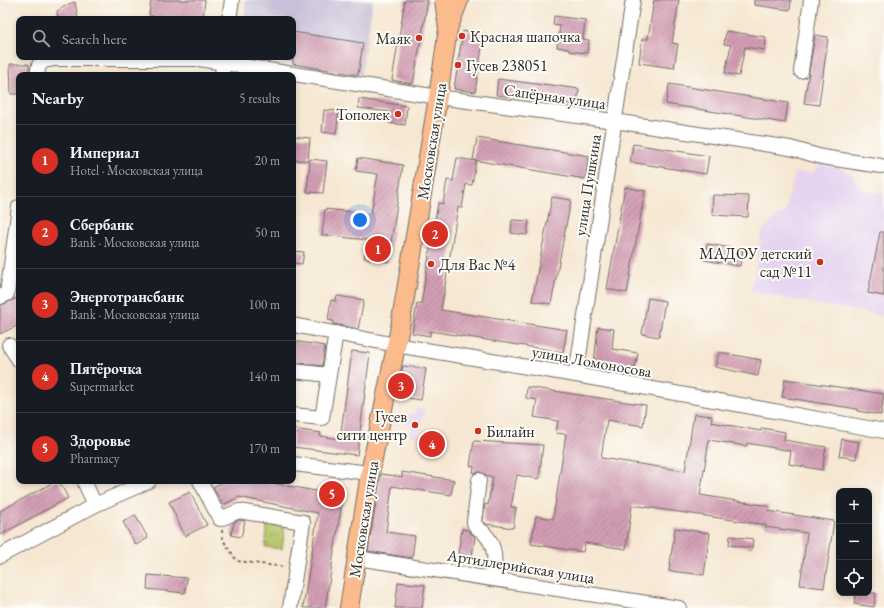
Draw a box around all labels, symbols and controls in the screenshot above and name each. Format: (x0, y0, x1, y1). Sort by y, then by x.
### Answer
search box (16, 16, 296, 60)
place label: Красная шапочка (470, 26, 581, 47)
icon: search (30, 27, 52, 49)
place label: Маяк (376, 28, 411, 49)
text: Search here (62, 29, 127, 48)
marker: Красная шапочка (457, 31, 467, 41)
marker: Маяк (414, 33, 424, 43)
place label: Гусев 238051 (466, 55, 548, 76)
marker: Гусев 238051 (453, 60, 463, 70)
street label: Сапёрная улица (503, 79, 608, 114)
street label: Московская улица (412, 81, 451, 201)
text: Nearby (32, 87, 84, 109)
text: 5 results (239, 90, 280, 107)
place label: Тополек (336, 104, 390, 125)
marker: Тополек (393, 109, 403, 119)
street label: улица Пушкина (569, 132, 606, 237)
text: Империал (70, 143, 139, 162)
text: 1 (42, 152, 48, 169)
text: 20 m (255, 152, 280, 169)
text: Hotel · Московская улица (70, 162, 203, 179)
your location (350, 210, 370, 230)
text: Сбербанк (70, 215, 134, 234)
pin: 2 (422, 219, 448, 249)
text: 2 (42, 224, 48, 241)
text: 50 m (255, 224, 280, 241)
text: Bank · Московская улица (70, 234, 200, 251)
pin: 1 (365, 234, 391, 264)
place label: МАДОУ детский сад №11 (699, 243, 813, 282)
place label: Для Вас №4 (439, 254, 516, 275)
marker: МАДОУ детский сад №11 (815, 257, 825, 267)
marker: Для Вас №4 (426, 259, 436, 269)
text: Энерготрансбанк (70, 287, 184, 306)
text: 3 (42, 296, 48, 313)
text: 100 m (249, 296, 280, 313)
text: Bank · Московская улица (70, 306, 200, 323)
street label: улица Ломоносова (530, 341, 654, 382)
text: Пятёрочка (70, 359, 142, 378)
text: 4 (42, 368, 48, 385)
text: 140 m (249, 368, 280, 385)
pin: 3 (388, 371, 414, 401)
text: Supermarket (70, 378, 134, 395)
place label: Гусев сити центр (336, 406, 407, 445)
marker: Гусев сити центр (410, 420, 420, 430)
place label: Билайн (486, 421, 535, 442)
marker: Билайн (473, 426, 483, 436)
pin: 4 (419, 429, 445, 459)
text: Здоровье (70, 431, 130, 450)
text: 5 (42, 440, 48, 457)
text: 170 m (249, 440, 280, 457)
text: Pharmacy (70, 450, 119, 467)
street label: Московская улица (344, 459, 383, 579)
pin: 5 (319, 479, 345, 509)
map controls (836, 488, 872, 596)
button: + (836, 488, 872, 524)
button: − (836, 524, 872, 560)
street label: Артиллерийская улица (445, 544, 597, 589)
button: locate (836, 560, 872, 596)

